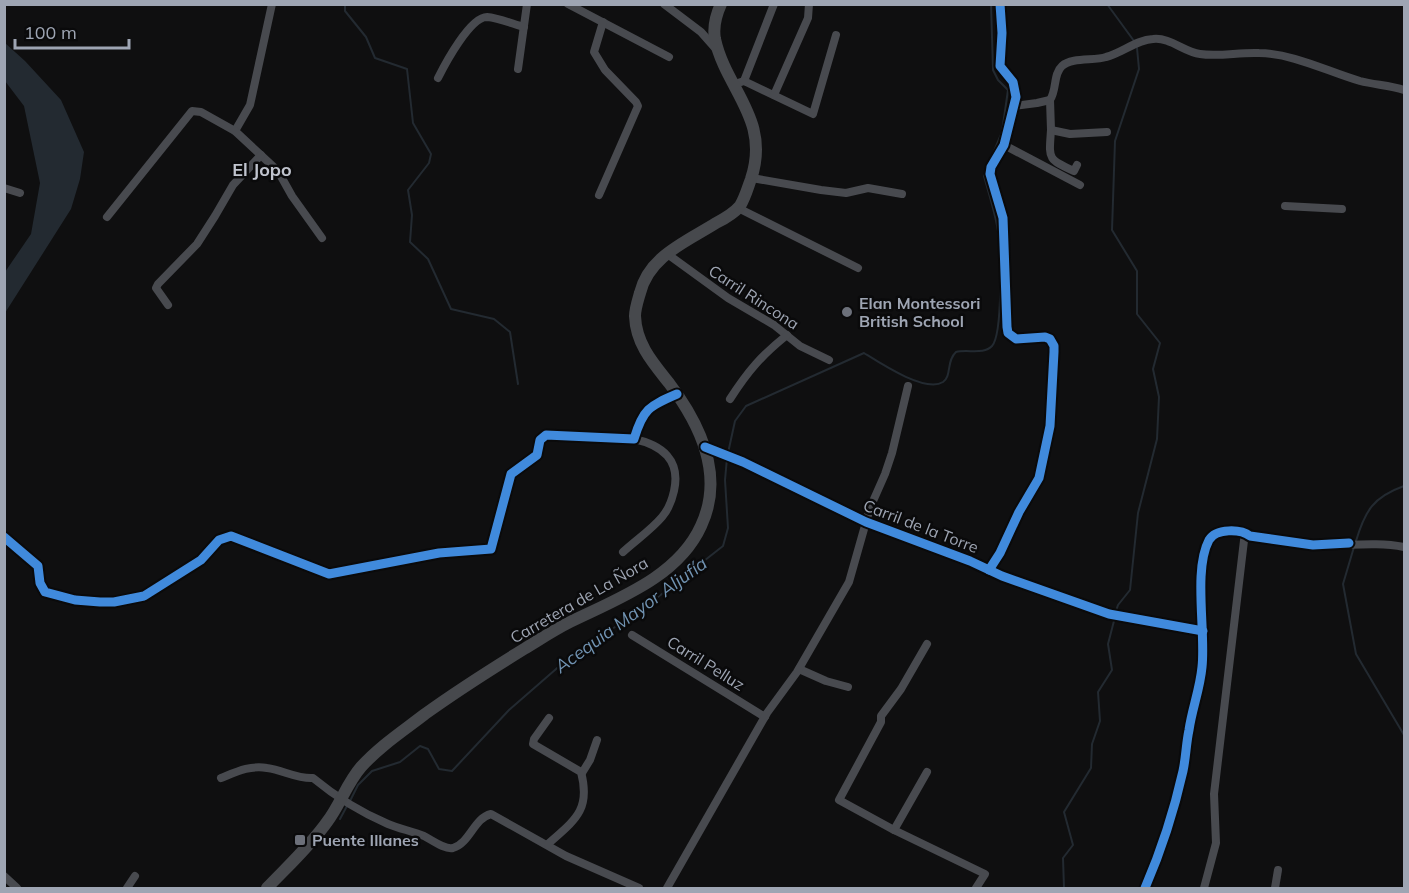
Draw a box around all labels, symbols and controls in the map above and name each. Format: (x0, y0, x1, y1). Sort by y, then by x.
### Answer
scale bar (15, 12, 129, 50)
text: 100 m (24, 21, 77, 44)
district label: El Jopo (232, 158, 292, 181)
street label: Carril Rincona (705, 260, 803, 334)
place label: Elan Montessori British School (859, 293, 980, 331)
marker: Elan Montessori British School (840, 305, 854, 319)
street label: Carril de la Torre (861, 495, 981, 557)
water label: Acequia Mayor Aljufía (549, 551, 712, 678)
street label: Carretera de La Ñora (507, 552, 651, 648)
street label: Carril Pelluz (664, 631, 748, 695)
place label: Puente Illanes (312, 830, 419, 850)
marker: Puente Illanes (293, 833, 307, 847)

